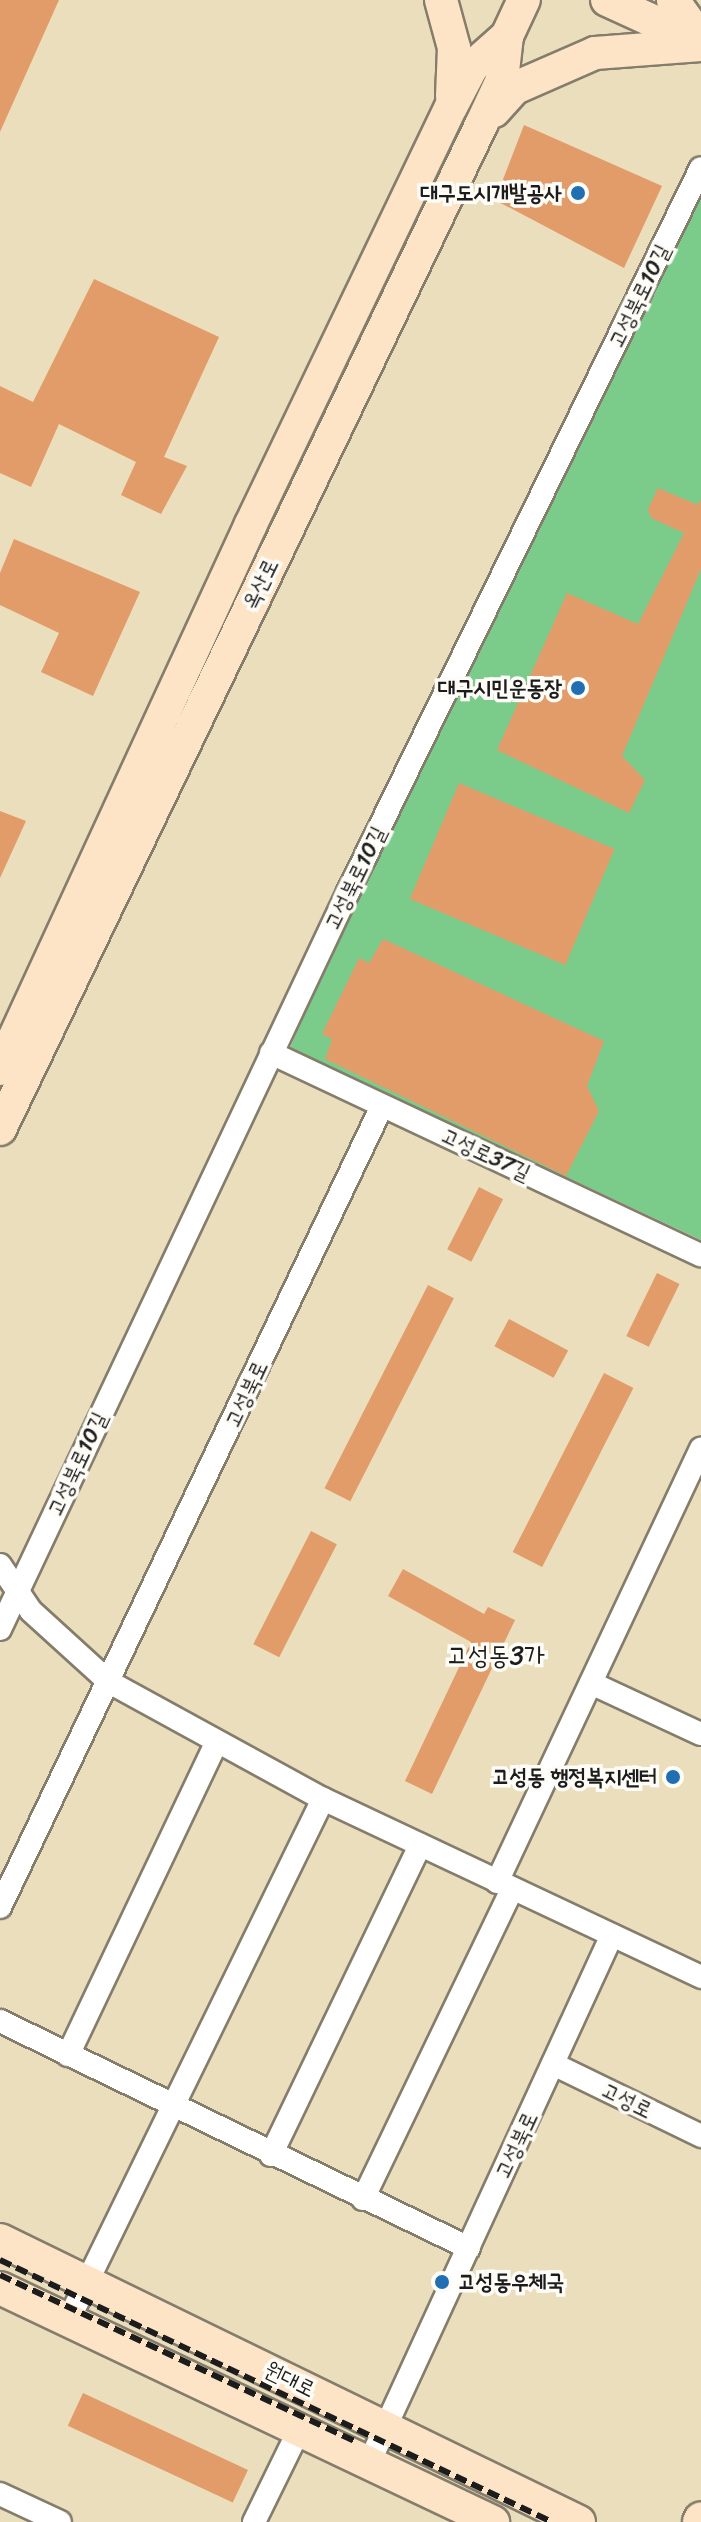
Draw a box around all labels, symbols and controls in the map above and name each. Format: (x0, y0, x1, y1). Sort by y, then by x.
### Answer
place label: 대구도시개발공사 (420, 180, 562, 206)
marker: 대구도시개발공사 (569, 184, 587, 202)
street label: 고성북로10길 (603, 240, 675, 352)
street label: 옥산로 (236, 554, 284, 614)
place label: 대구시민운동장 (438, 675, 562, 701)
marker: 대구시민운동장 (569, 679, 587, 697)
street label: 고성북로10길 (319, 822, 391, 934)
street label: 고성로37길 (437, 1122, 535, 1186)
street label: 고성북로 (219, 1356, 273, 1432)
street label: 고성북로10길 (41, 1408, 113, 1520)
district label: 고성동3가 (447, 1640, 545, 1672)
place label: 고성동 행정복지센터 (492, 1764, 657, 1790)
marker: 고성동 행정복지센터 (664, 1768, 682, 1786)
street label: 고성로 (597, 2076, 657, 2124)
street label: 고성북로 (489, 2107, 543, 2183)
place label: 고성동우체국 (458, 2269, 564, 2295)
marker: 고성동우체국 (433, 2273, 451, 2291)
street label: 원대로 (260, 2355, 320, 2403)

